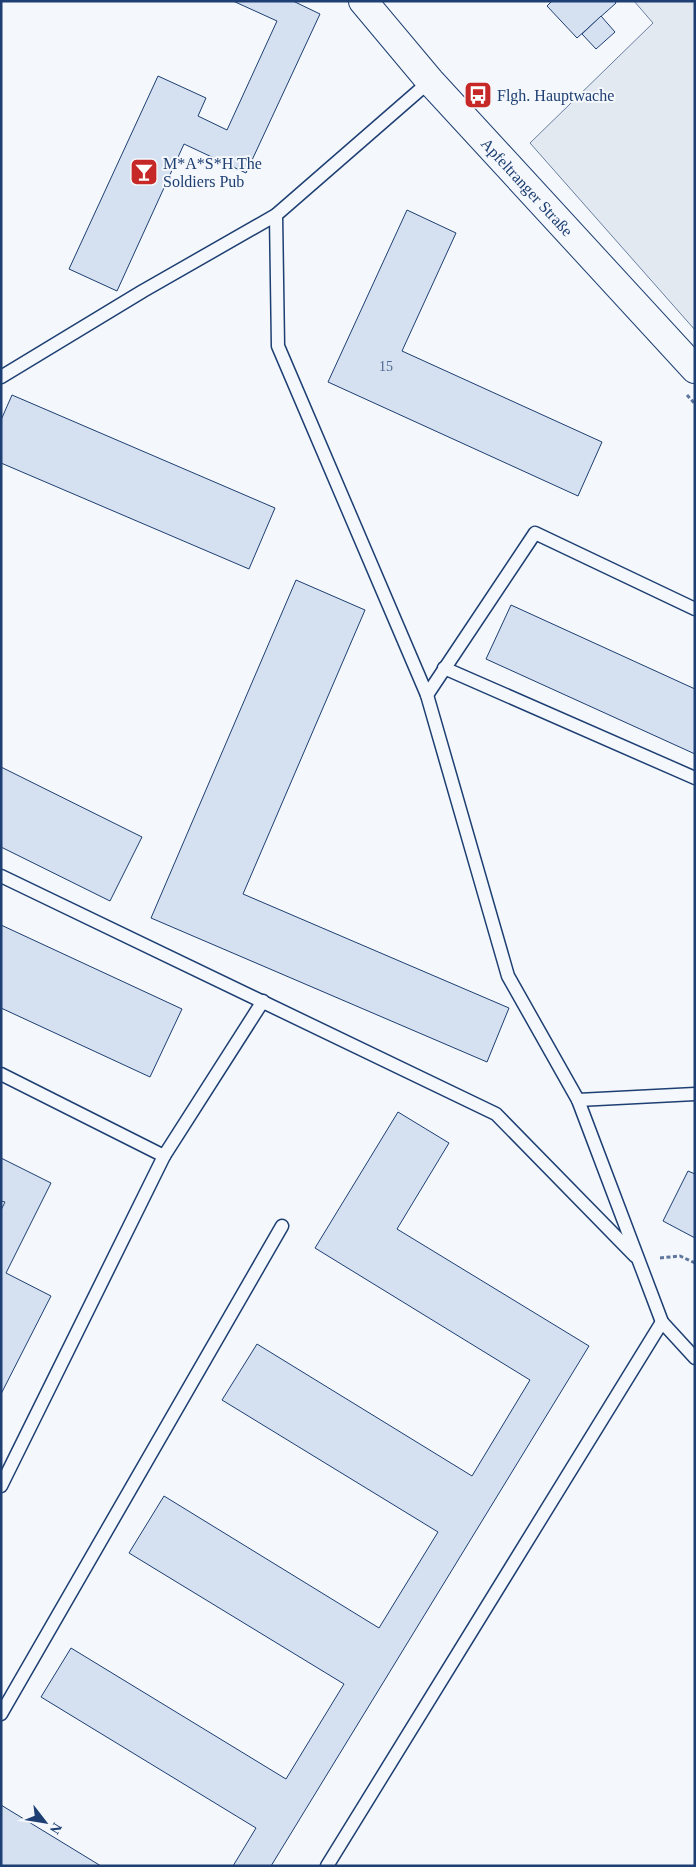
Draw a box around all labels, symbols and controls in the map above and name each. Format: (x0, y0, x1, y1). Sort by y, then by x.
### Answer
bus stop icon: Flgh. Hauptwache (463, 80, 493, 110)
place label: Flgh. Hauptwache (497, 87, 614, 105)
street label: Apfeltranger Straße (478, 135, 576, 239)
place label: M*A*S*H The Soldiers Pub (163, 155, 262, 190)
bar icon: M*A*S*H The Soldiers Pub (129, 157, 159, 187)
house number: 15 (379, 359, 393, 374)
north arrow (20, 1797, 70, 1847)
text: N (47, 1820, 65, 1837)

